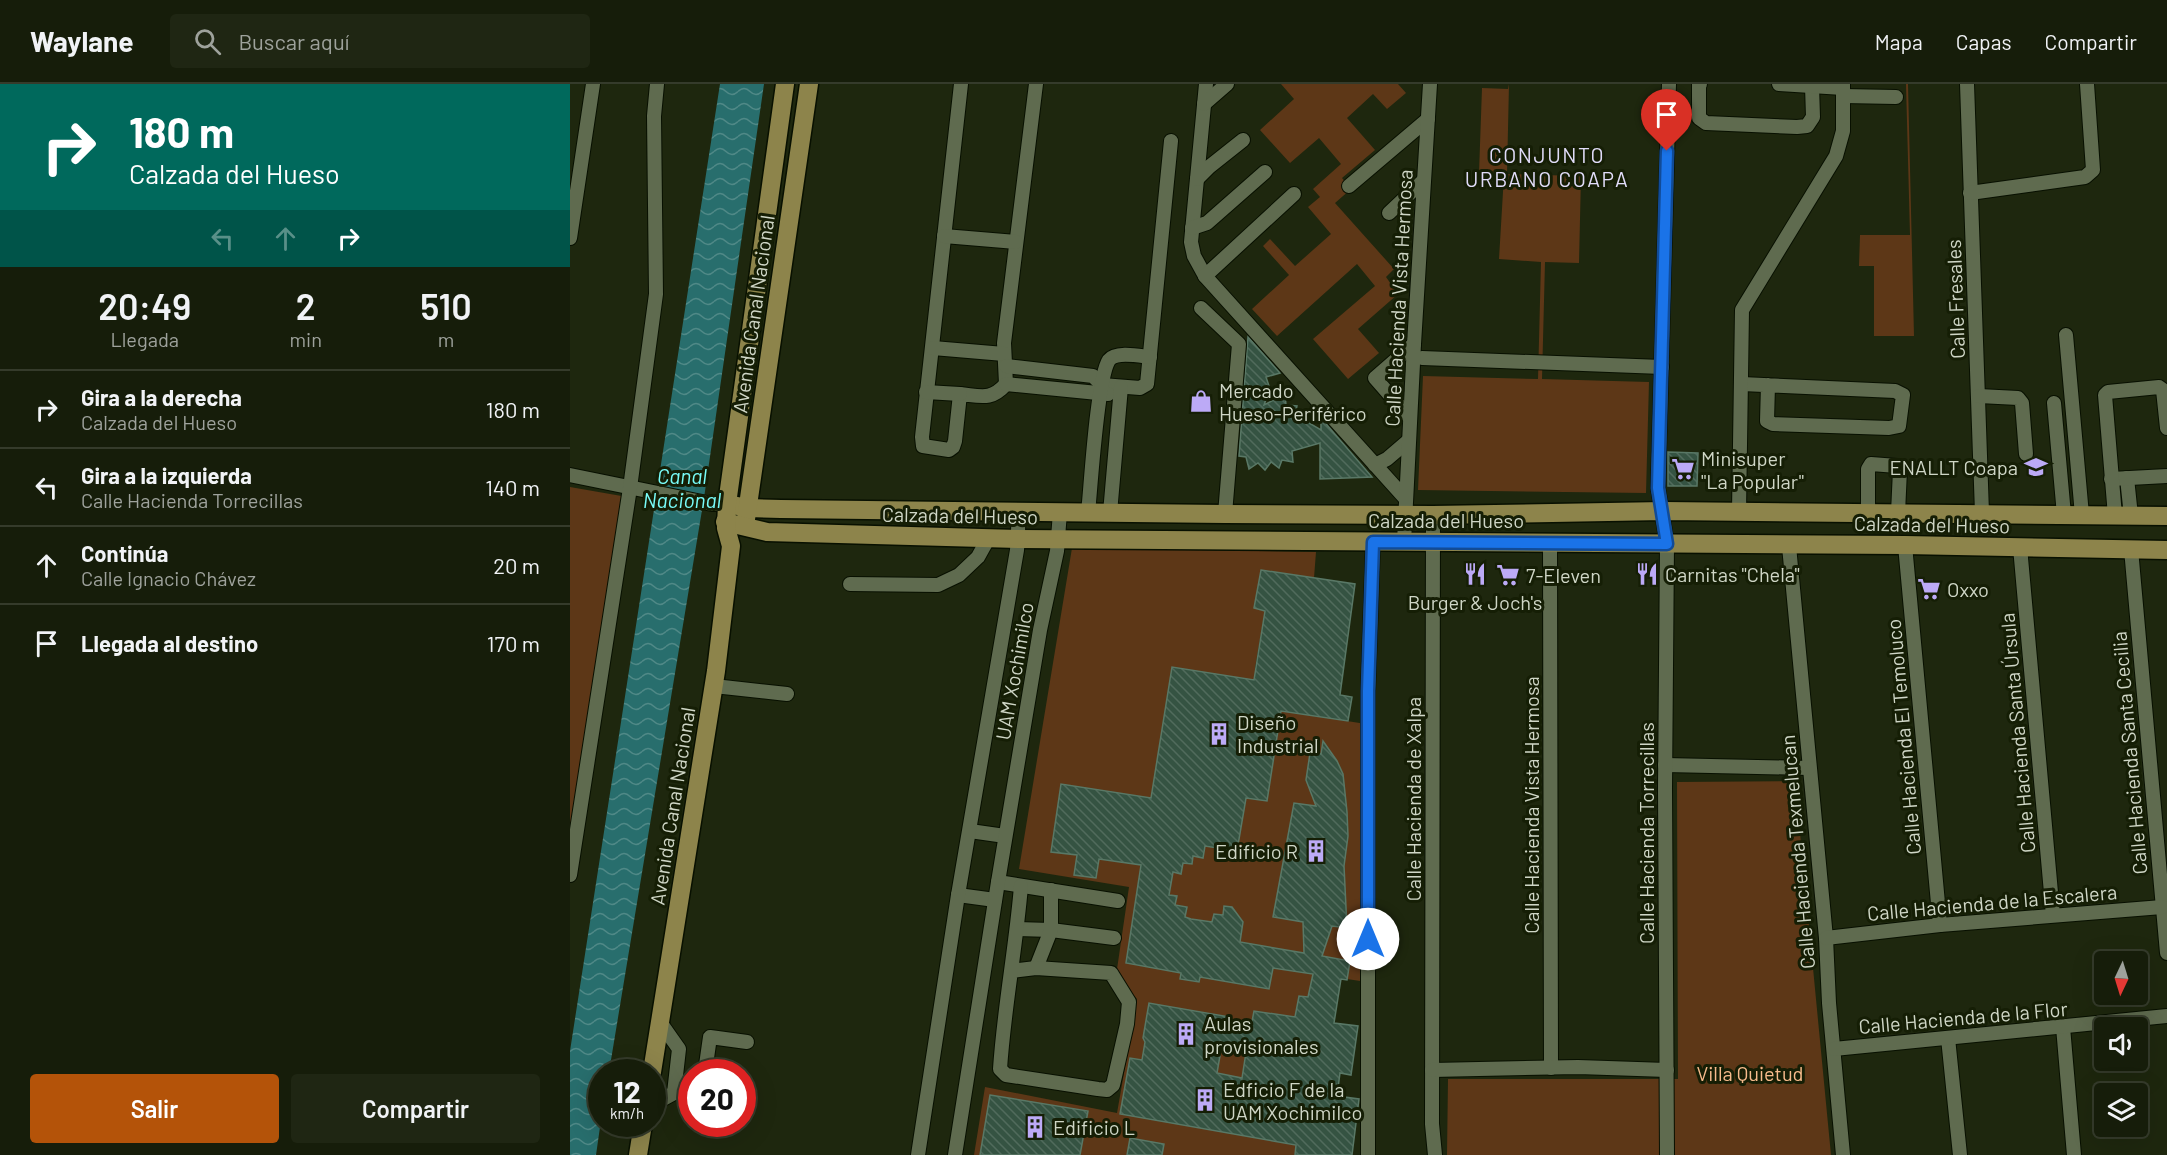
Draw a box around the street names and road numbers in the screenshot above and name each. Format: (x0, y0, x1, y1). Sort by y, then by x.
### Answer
street label: Calle Hacienda Vista Hermosa (1379, 169, 1417, 427)
street label: Avenida Canal Nacional (727, 213, 779, 415)
street label: Calle Fresales (1941, 239, 1969, 359)
street label: Calzada del Hueso (882, 502, 1038, 528)
street label: Calzada del Hueso (1368, 508, 1524, 532)
street label: Calzada del Hueso (1854, 511, 2010, 537)
street label: UAM Xochimilco (990, 600, 1038, 742)
street label: Calle Hacienda Santa Úrsula (1995, 612, 2039, 854)
street label: Calle Hacienda El Temoluco (1881, 618, 1925, 856)
street label: Calle Hacienda Santa Cecilia (2106, 631, 2152, 875)
street label: Calle Hacienda Vista Hermosa (1519, 676, 1543, 934)
street label: Calle Hacienda de Xalpa (1401, 697, 1425, 901)
street label: Avenida Canal Nacional (645, 705, 699, 907)
street label: Calle Hacienda Torrecillas (1634, 722, 1658, 944)
street label: Calle Hacienda Texmelucan (1775, 734, 1819, 970)
street label: Calle Hacienda de la Escalera (1866, 879, 2118, 925)
street label: Calle Hacienda de la Flor (1857, 996, 2069, 1038)

